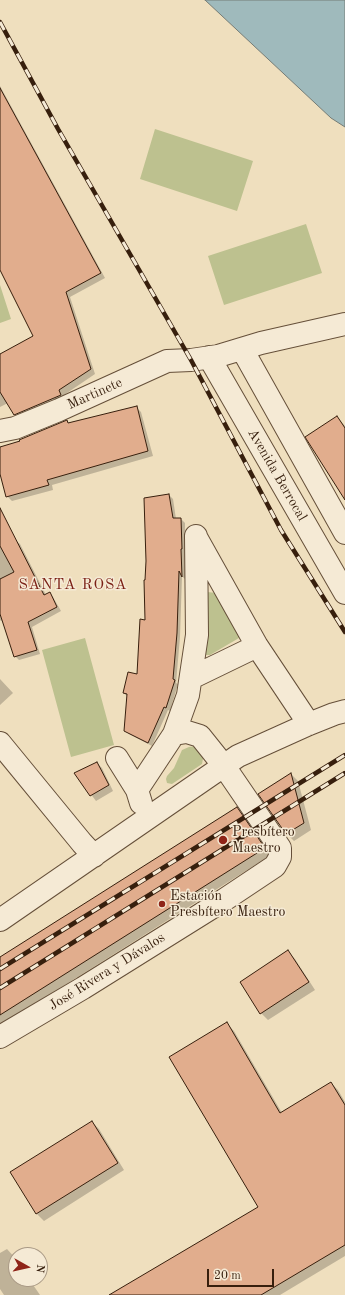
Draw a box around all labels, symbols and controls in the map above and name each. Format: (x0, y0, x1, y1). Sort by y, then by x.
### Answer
street label: Martinete (65, 374, 125, 414)
street label: Avenida Berrocal (244, 426, 310, 524)
district label: SANTA ROSA (19, 576, 127, 594)
place label: Presbítero Maestro (232, 824, 295, 856)
marker: Presbítero Maestro (217, 834, 229, 846)
place label: Estación Presbítero Maestro (170, 888, 285, 920)
marker: Estación Presbítero Maestro (157, 899, 167, 909)
street label: José Rivera y Dávalos (46, 929, 168, 1015)
north arrow (8, 1247, 48, 1287)
scale bar (209, 1261, 276, 1287)
text: N (33, 1264, 45, 1274)
text: 20 m (214, 1270, 241, 1282)

